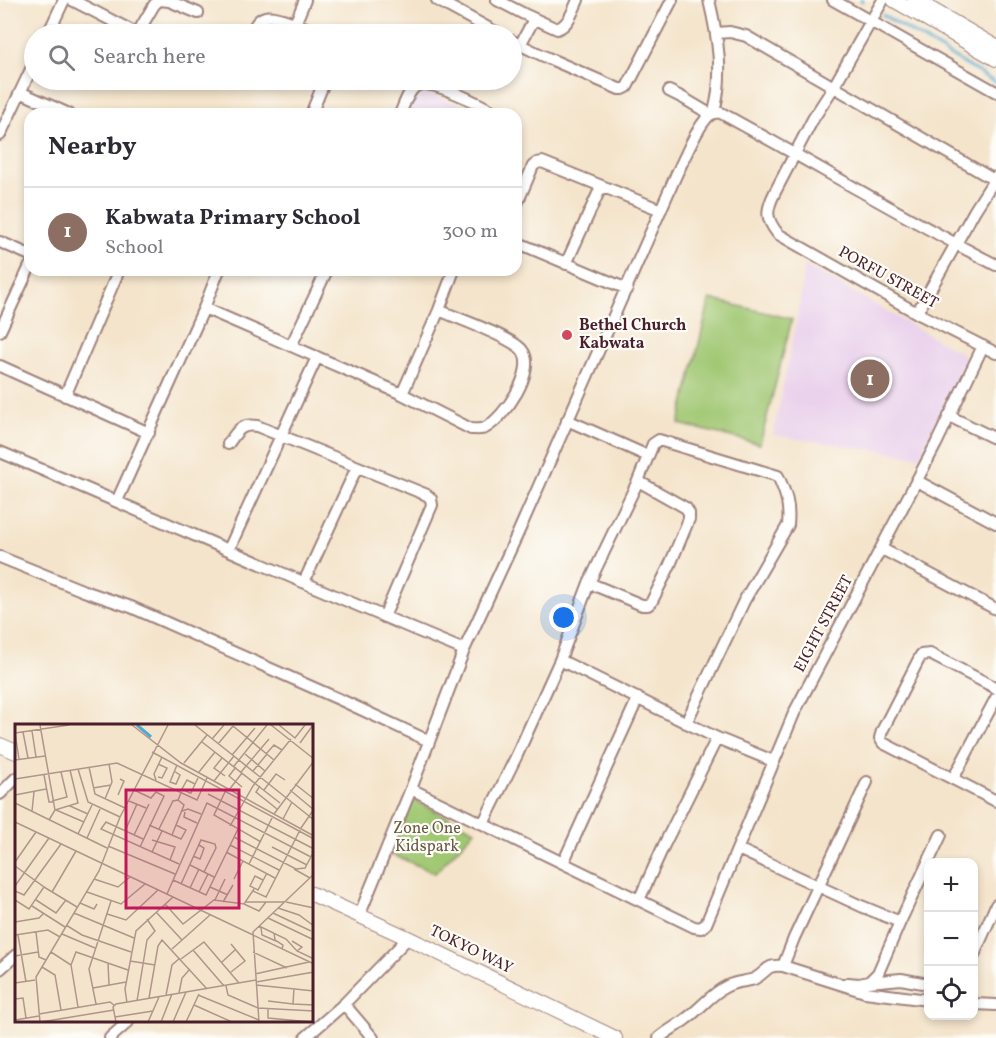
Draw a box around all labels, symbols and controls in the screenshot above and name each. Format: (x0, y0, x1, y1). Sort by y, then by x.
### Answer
search box (24, 24, 522, 90)
icon: search (45, 41, 78, 74)
text: Search here (93, 42, 206, 73)
text: Nearby (48, 129, 137, 165)
text: Kabwata Primary School (105, 203, 361, 234)
text: 1 (63, 218, 72, 246)
text: 300 m (442, 218, 498, 246)
text: School (105, 234, 163, 262)
street label: PORFU STREET (834, 241, 942, 315)
place label: Bethel Church Kabwata (579, 315, 686, 355)
marker: Bethel Church Kabwata (560, 328, 574, 342)
pin: 1 (850, 356, 890, 401)
street label: EIGHT STREET (789, 572, 859, 676)
your location (549, 603, 578, 632)
inset map (15, 724, 314, 1023)
park label: Zone One Kidspark (393, 818, 461, 858)
map controls (924, 858, 978, 1020)
button: + (924, 858, 978, 912)
button: − (924, 912, 978, 966)
street label: TOKYO WAY (426, 920, 516, 980)
button: locate (924, 966, 978, 1020)

